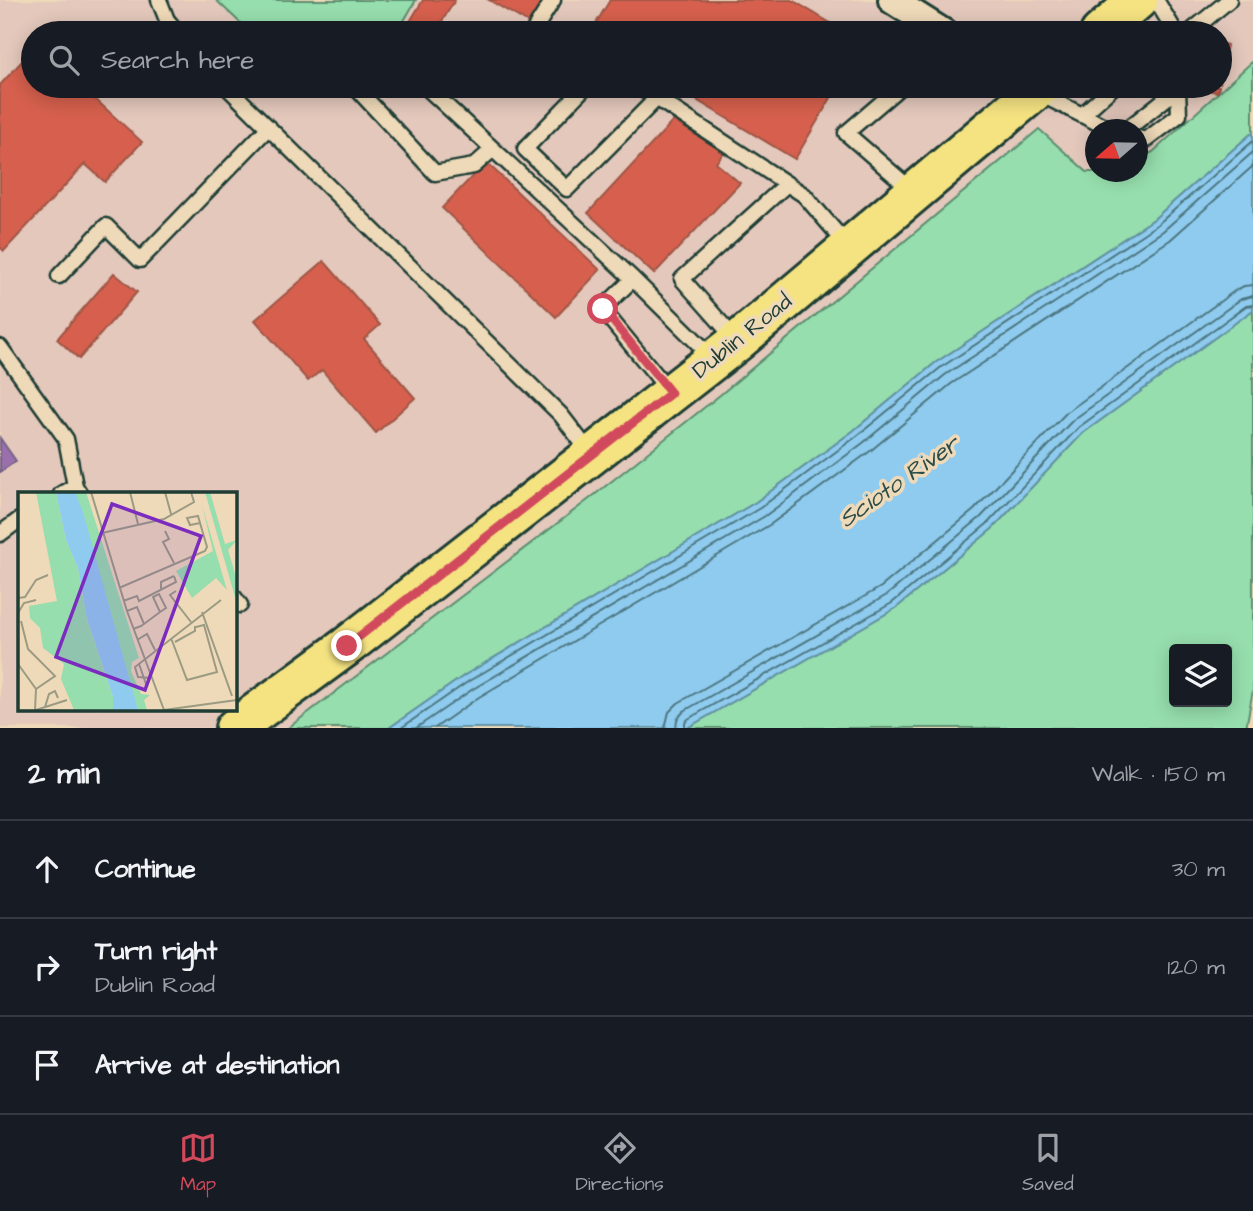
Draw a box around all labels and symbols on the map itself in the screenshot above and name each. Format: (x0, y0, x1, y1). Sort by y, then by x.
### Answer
north arrow (1085, 119, 1148, 182)
street label: Dublin Road (685, 286, 799, 386)
route start (587, 293, 618, 324)
water label: Scioto River (832, 426, 968, 536)
inset map (18, 492, 236, 710)
route end (331, 630, 362, 661)

